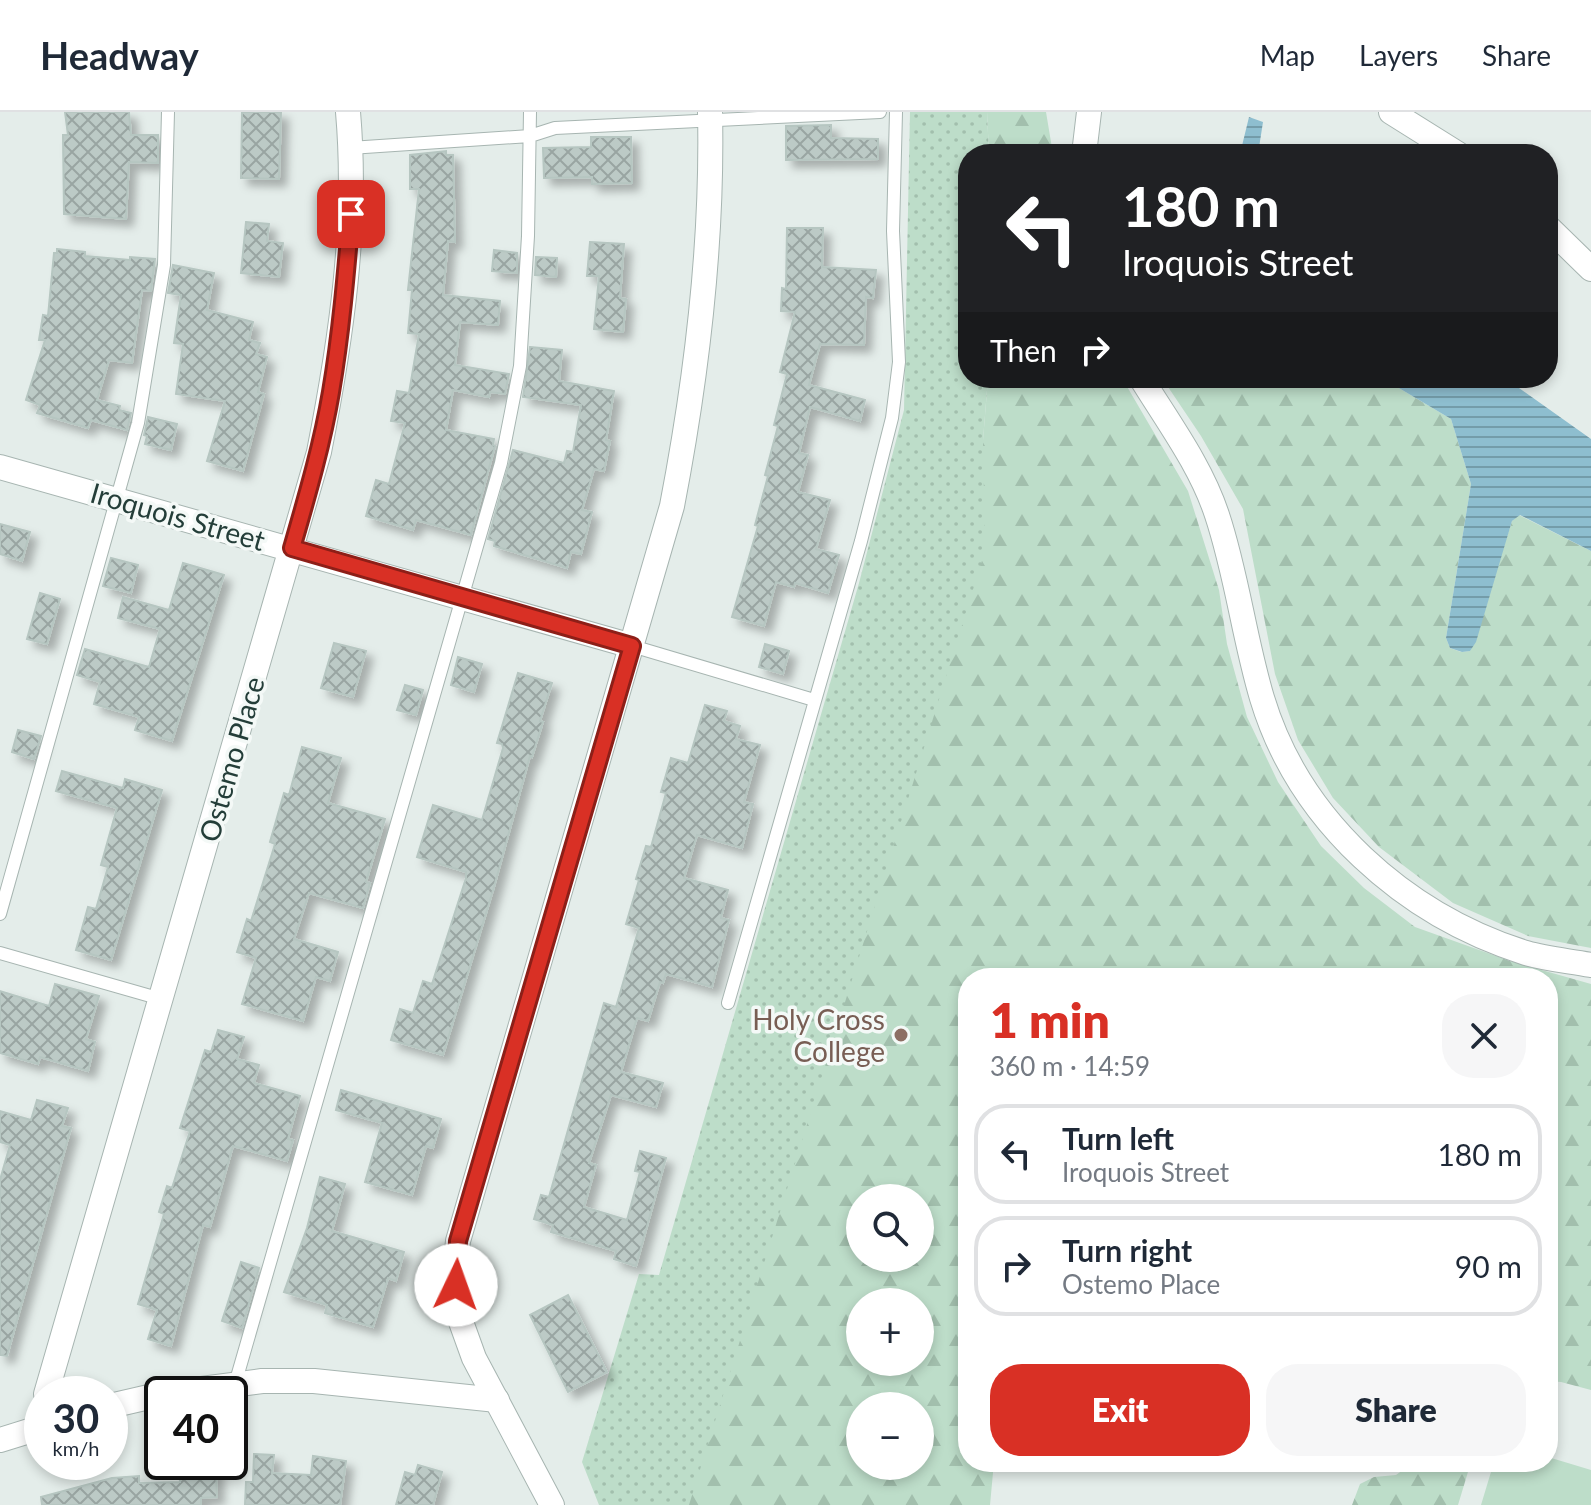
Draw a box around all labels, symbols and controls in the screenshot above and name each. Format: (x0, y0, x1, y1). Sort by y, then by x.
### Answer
text: Headway (40, 32, 199, 78)
text: Map (1260, 38, 1315, 72)
text: Layers (1359, 38, 1438, 72)
text: Share (1482, 38, 1551, 72)
text: 180 m (1122, 172, 1280, 239)
icon: left (990, 176, 1094, 280)
pin (317, 180, 385, 248)
icon: arrive (329, 192, 373, 236)
text: Iroquois Street (1122, 240, 1353, 284)
icon: right (1073, 328, 1117, 372)
text: Then (990, 332, 1057, 368)
street label: Iroquois Street (87, 475, 269, 557)
street label: Ostemo Place (191, 672, 271, 846)
text: 1 min (990, 991, 1110, 1048)
button: close (1442, 994, 1526, 1078)
place label: Holy Cross College (752, 1002, 885, 1068)
marker: Holy Cross College (892, 1026, 910, 1044)
text: 360 m · 14:59 (990, 1050, 1150, 1082)
text: Turn left (1062, 1120, 1174, 1156)
icon: left (994, 1132, 1038, 1176)
text: 180 m (1437, 1136, 1522, 1172)
text: Iroquois Street (1062, 1156, 1229, 1188)
map controls (846, 1184, 934, 1480)
button: search (846, 1184, 934, 1272)
text: Turn right (1062, 1232, 1192, 1268)
position arrow (414, 1243, 498, 1327)
icon: right (994, 1244, 1038, 1288)
text: 90 m (1455, 1248, 1522, 1284)
text: Ostemo Place (1062, 1268, 1220, 1300)
button: + (846, 1288, 934, 1376)
button: Exit (990, 1364, 1250, 1456)
button: Share (1266, 1364, 1526, 1456)
speed limit sign: 40 (144, 1376, 248, 1480)
button: − (846, 1392, 934, 1480)
text: 30 (53, 1394, 99, 1442)
text: km/h (53, 1436, 99, 1460)

